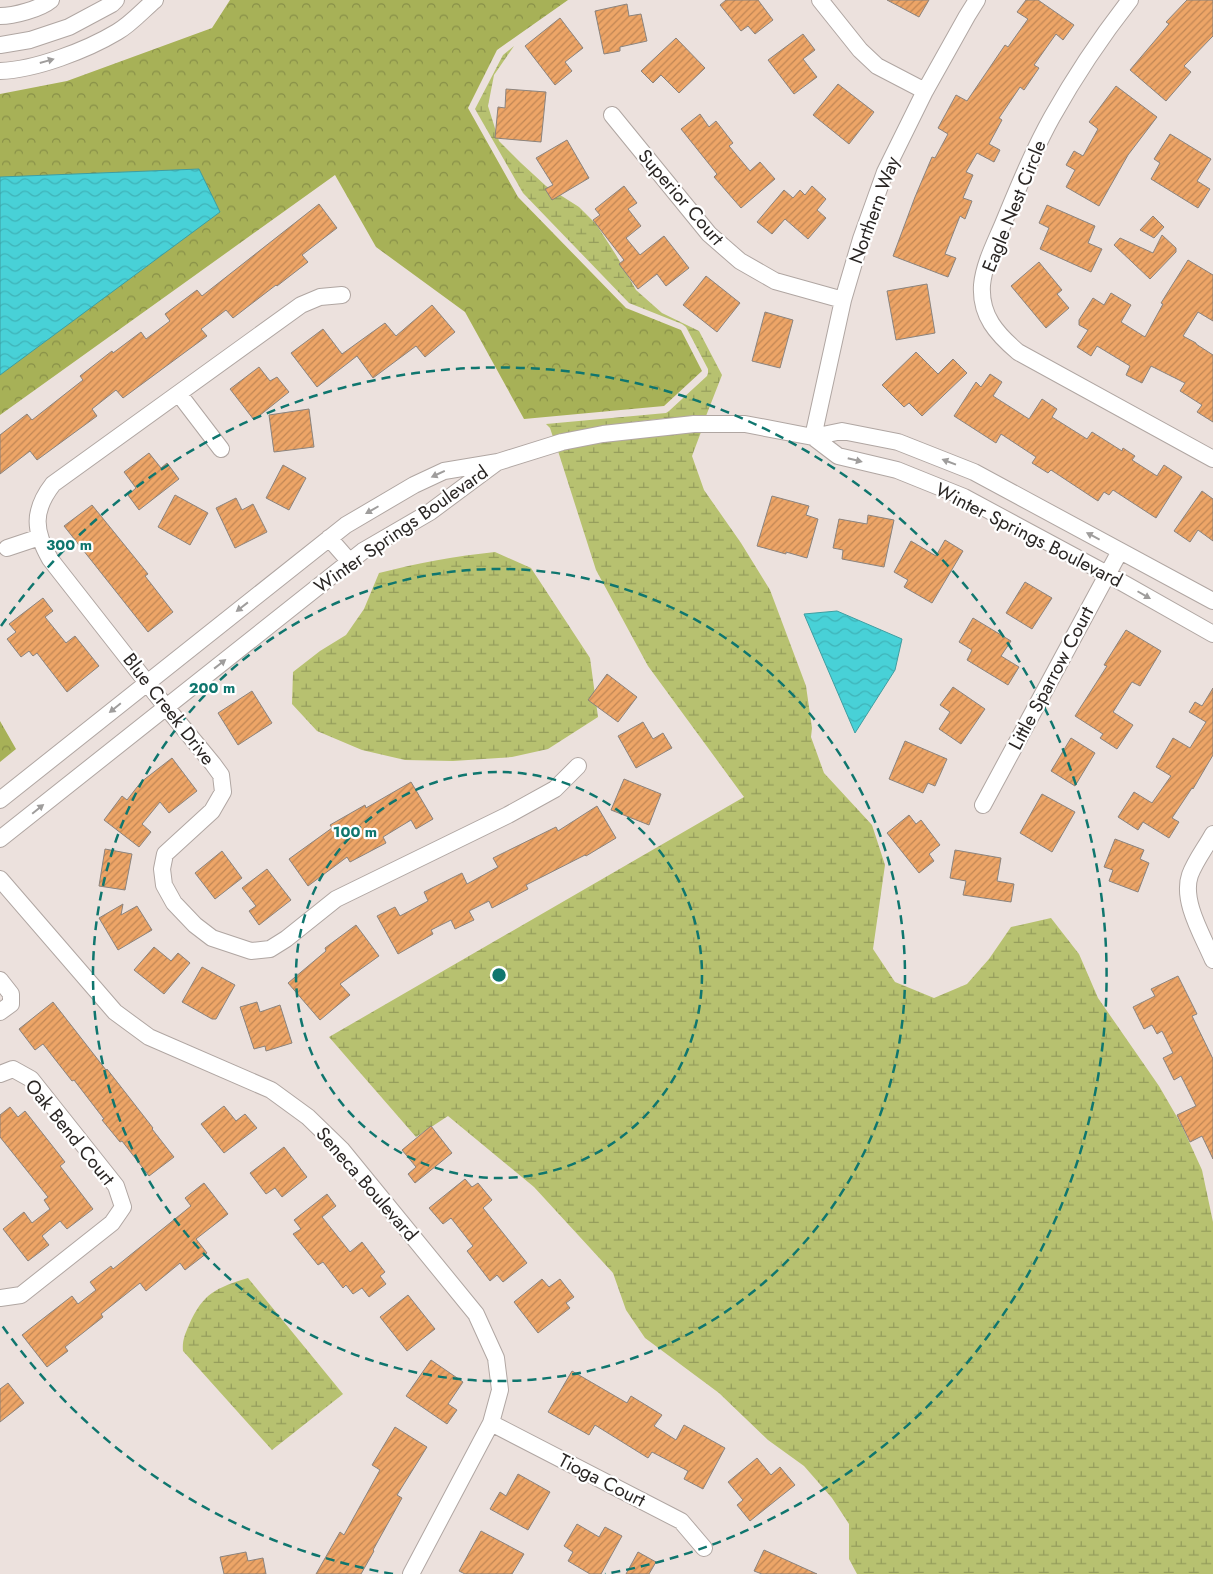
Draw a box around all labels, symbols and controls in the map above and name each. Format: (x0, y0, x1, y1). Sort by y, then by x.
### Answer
one-way arrow (40, 57, 55, 65)
street label: Eagle Nest Circle (975, 136, 1053, 276)
street label: Superior Court (632, 143, 731, 251)
street label: Northern Way (842, 152, 906, 267)
one-way arrow (847, 456, 862, 464)
one-way arrow (941, 458, 956, 466)
street label: Winter Springs Boulevard (309, 459, 493, 599)
one-way arrow (431, 470, 445, 478)
street label: Winter Springs Boulevard (931, 476, 1127, 594)
one-way arrow (365, 505, 378, 514)
one-way arrow (1087, 532, 1100, 541)
text: 300 m (46, 534, 92, 556)
one-way arrow (1136, 591, 1151, 599)
street label: Little Sparrow Court (1002, 601, 1100, 754)
one-way arrow (236, 602, 249, 613)
street label: Blue Creek Drive (117, 647, 221, 771)
one-way arrow (213, 659, 226, 670)
text: 200 m (189, 677, 235, 699)
one-way arrow (109, 703, 122, 714)
one-way arrow (31, 804, 44, 815)
text: 100 m (333, 821, 377, 843)
centre of rings (490, 966, 508, 984)
street label: Oak Bend Court (19, 1073, 122, 1191)
street label: Seneca Boulevard (310, 1121, 424, 1247)
street label: Tioga Court (554, 1447, 651, 1514)

